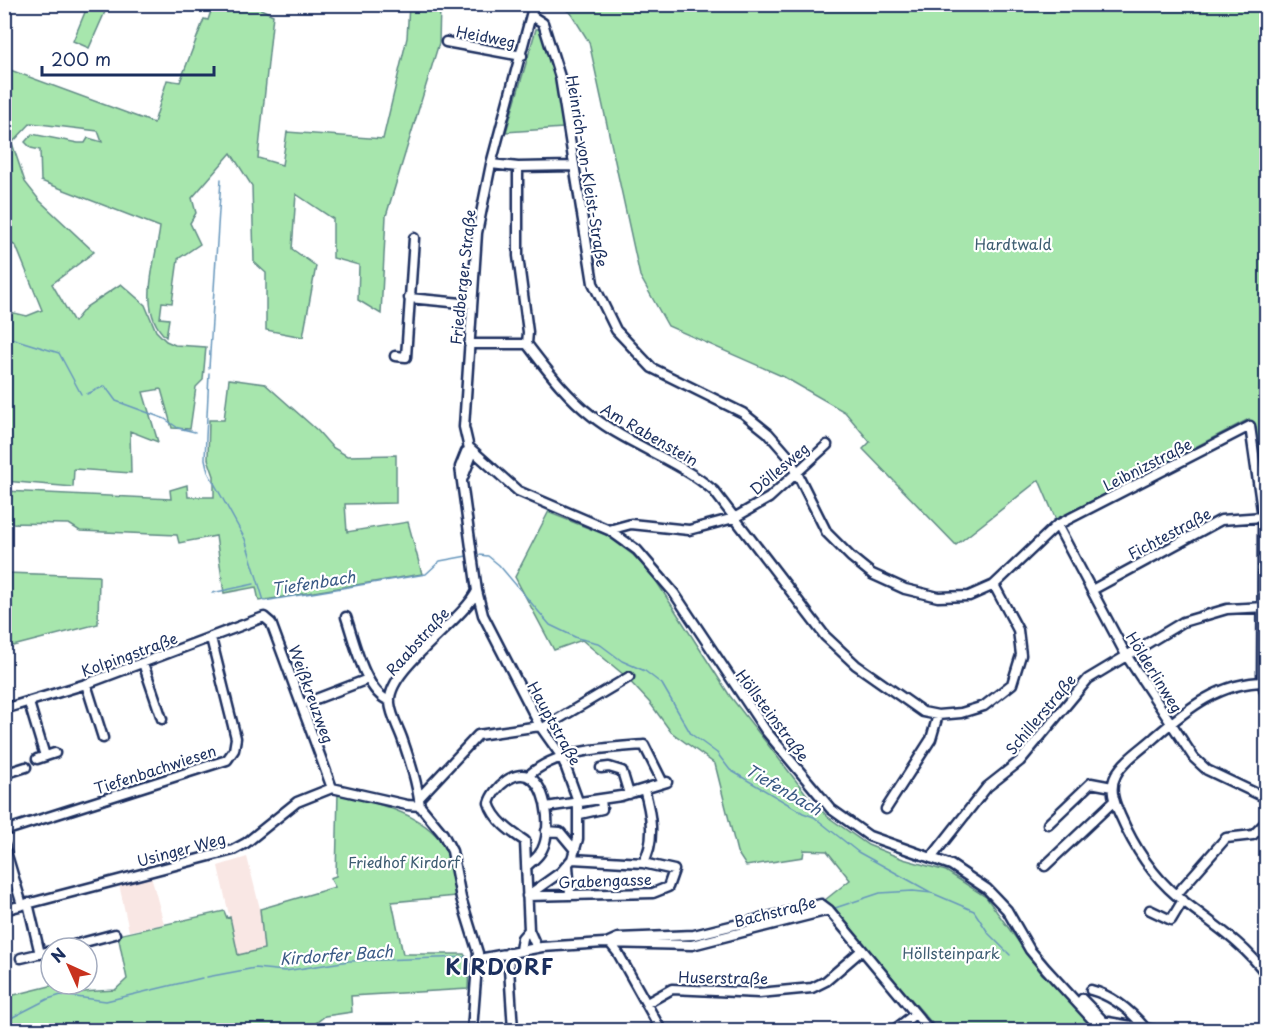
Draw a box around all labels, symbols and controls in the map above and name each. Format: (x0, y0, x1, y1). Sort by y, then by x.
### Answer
street label: Heidweg (454, 19, 518, 53)
scale bar (42, 39, 214, 77)
text: 200 m (51, 45, 111, 72)
street label: Heinrich-von-Kleist-Straße (561, 73, 615, 269)
street label: Friedberger Straße (443, 208, 481, 346)
park label: Hardtwald (974, 232, 1052, 255)
street label: Am Rabenstein (597, 397, 703, 471)
street label: Leibnizstraße (1099, 432, 1195, 496)
street label: Döllesweg (744, 436, 814, 500)
street label: Fichtestraße (1123, 501, 1215, 565)
water label: Tiefenbach (269, 563, 357, 600)
street label: Raabstraße (380, 602, 454, 680)
street label: Kolpingstraße (78, 626, 180, 682)
street label: Hölderlinweg (1121, 627, 1189, 717)
street label: Weißkreuzweg (284, 642, 340, 746)
street label: Höllsteinstraße (731, 664, 815, 766)
street label: Schillerstraße (999, 669, 1081, 759)
street label: Hauptstraße (522, 677, 588, 769)
street label: Tiefenbachwiesen (91, 738, 219, 800)
water label: Tiefenbach (741, 757, 827, 821)
street label: Usinger Weg (134, 826, 228, 872)
park label: Friedhof Kirdorf (348, 850, 461, 873)
street label: Grabengasse (558, 867, 652, 893)
street label: Bachstraße (732, 890, 818, 932)
north arrow (39, 936, 99, 996)
water label: Kirdorfer Bach (279, 938, 394, 970)
park label: Höllsteinpark (902, 941, 1000, 964)
text: N (45, 942, 71, 968)
district label: KIRDORF (445, 950, 555, 982)
street label: Huserstraße (678, 965, 768, 989)

